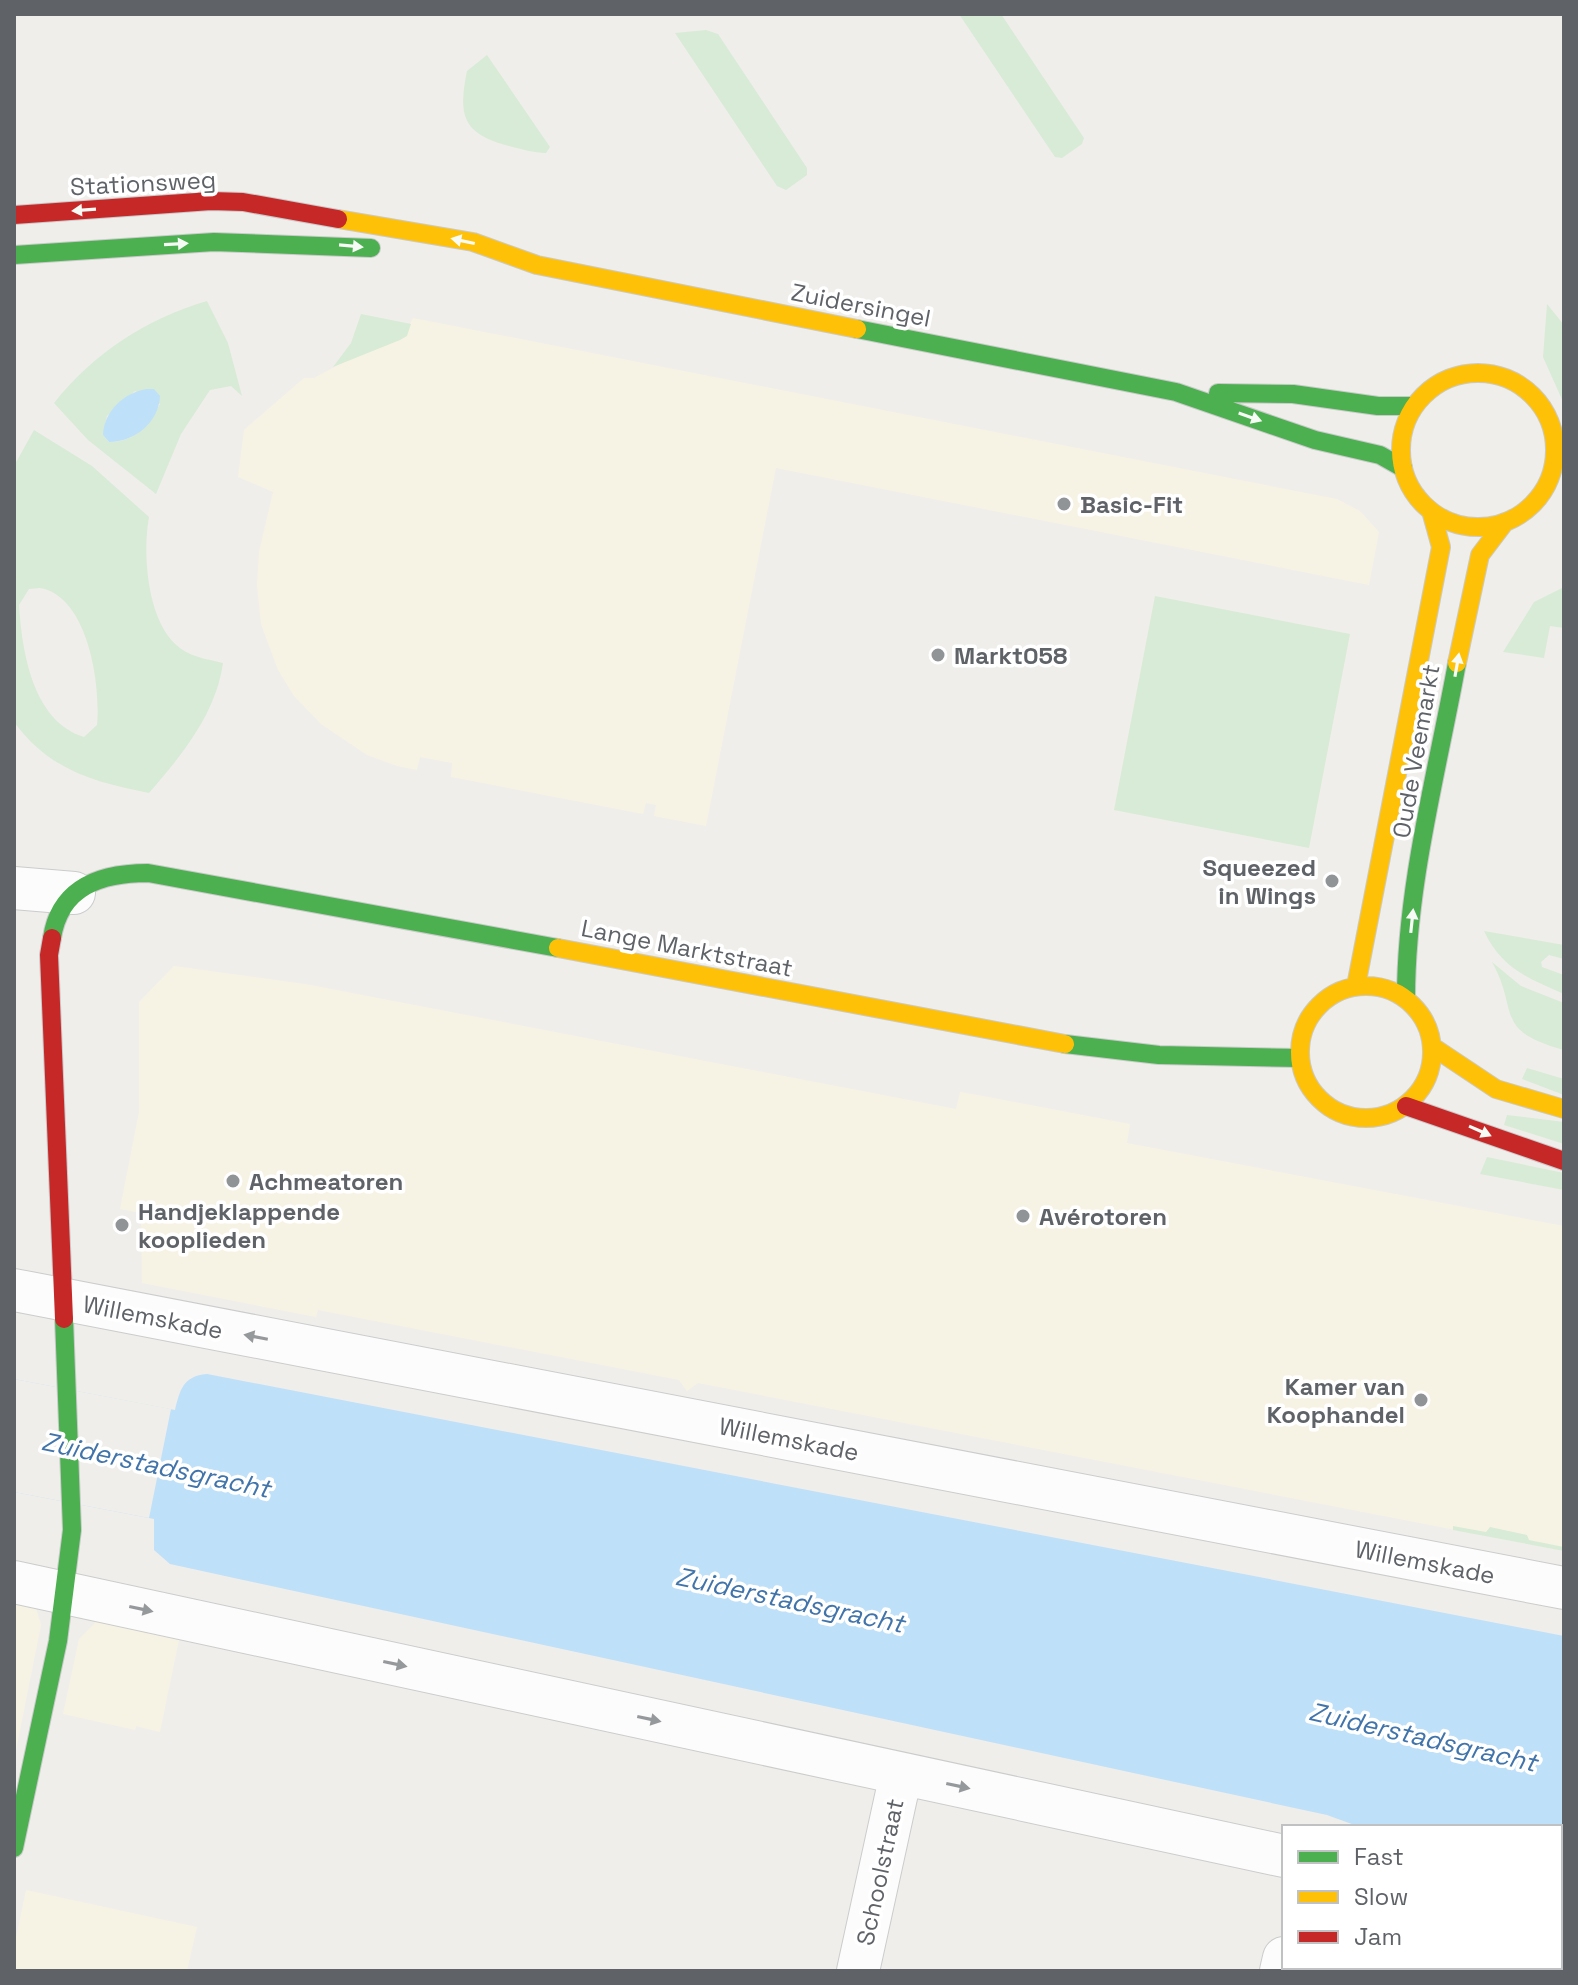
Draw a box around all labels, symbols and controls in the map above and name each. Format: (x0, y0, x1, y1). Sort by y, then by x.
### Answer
street label: Stationsweg (69, 164, 217, 202)
one-way arrow (72, 204, 97, 217)
one-way arrow (450, 234, 475, 247)
one-way arrow (164, 237, 189, 250)
one-way arrow (339, 240, 364, 253)
street label: Zuidersingel (789, 276, 933, 334)
one-way arrow (1238, 412, 1262, 424)
place label: Basic-Fit (1080, 489, 1183, 520)
marker: Basic-Fit (1055, 495, 1073, 513)
place label: Markt058 (954, 640, 1067, 671)
marker: Markt058 (929, 646, 947, 664)
one-way arrow (1451, 652, 1463, 677)
street label: Oude Veemarkt (1385, 662, 1447, 840)
place label: Squeezed in Wings (1202, 852, 1316, 911)
marker: Squeezed in Wings (1323, 872, 1341, 890)
one-way arrow (1405, 908, 1418, 933)
street label: Lange Marktstraat (579, 912, 795, 984)
one-way arrow (1468, 1125, 1491, 1138)
place label: Achmeatoren (249, 1166, 403, 1197)
marker: Achmeatoren (224, 1172, 242, 1190)
place label: Handjeklappende kooplieden (138, 1196, 340, 1255)
place label: Avérotoren (1039, 1201, 1167, 1232)
marker: Avérotoren (1014, 1207, 1032, 1225)
marker: Handjeklappende kooplieden (113, 1216, 131, 1234)
street label: Willemskade (80, 1288, 226, 1346)
one-way arrow (243, 1330, 268, 1342)
place label: Kamer van Koophandel (1267, 1371, 1405, 1430)
marker: Kamer van Koophandel (1412, 1391, 1430, 1409)
street label: Willemskade (716, 1410, 862, 1468)
water label: Zuiderstadsgracht (39, 1424, 275, 1506)
street label: Willemskade (1352, 1533, 1498, 1591)
water label: Zuiderstadsgracht (673, 1559, 909, 1641)
one-way arrow (129, 1603, 154, 1616)
one-way arrow (383, 1658, 408, 1671)
water label: Zuiderstadsgracht (1306, 1694, 1542, 1780)
one-way arrow (637, 1713, 662, 1726)
one-way arrow (946, 1780, 971, 1793)
street label: Schoolstraat (849, 1796, 911, 1948)
legend (1282, 1825, 1562, 1969)
text: Fast (1354, 1841, 1404, 1872)
text: Slow (1354, 1881, 1408, 1912)
text: Jam (1354, 1921, 1402, 1952)

